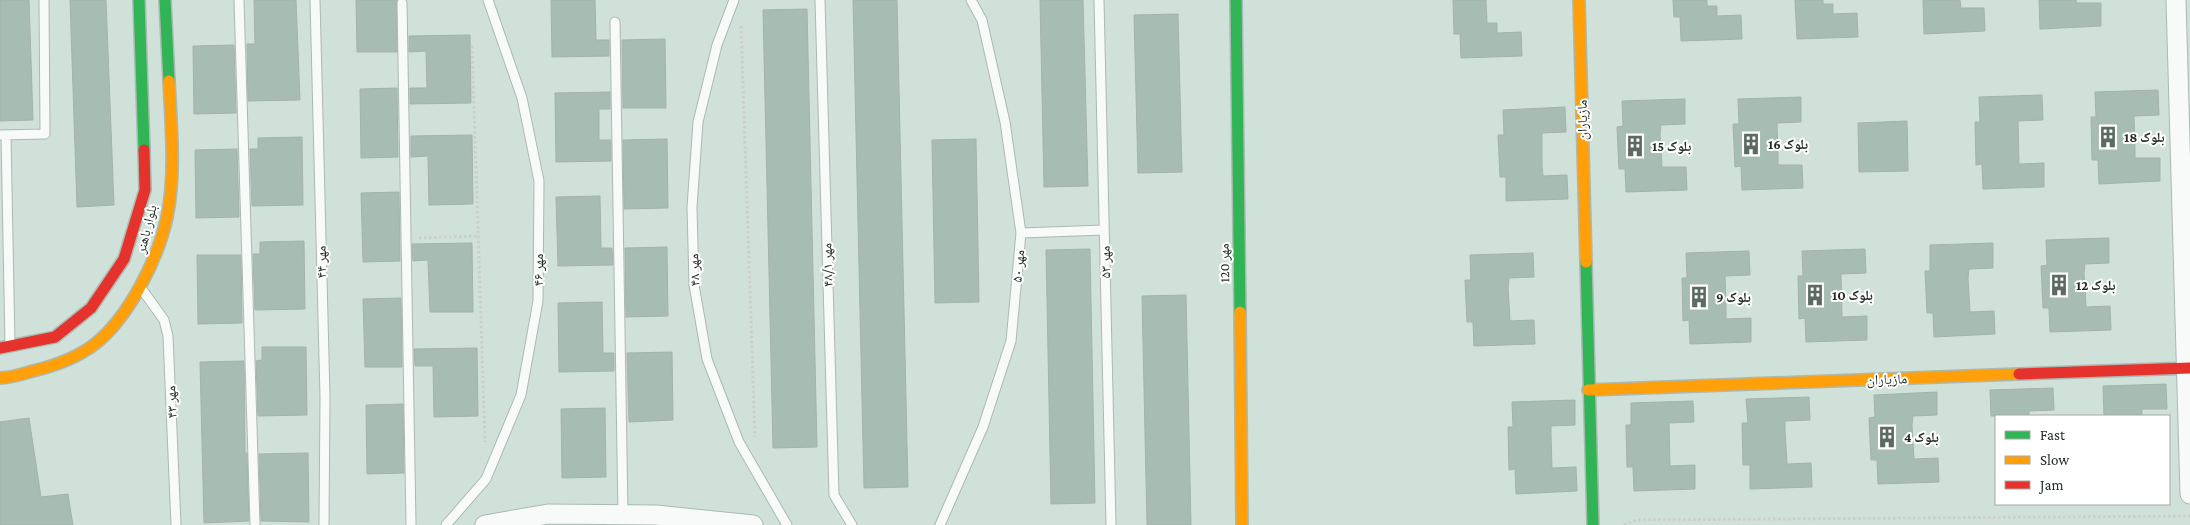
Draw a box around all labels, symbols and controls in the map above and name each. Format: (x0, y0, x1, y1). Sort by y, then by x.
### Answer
street label: مازیاران (1574, 100, 1591, 140)
building icon: بلوک 18 (2095, 124, 2121, 150)
place label: بلوک 18 (2124, 129, 2165, 146)
building icon: بلوک 16 (1738, 131, 1764, 157)
building icon: بلوک 15 (1622, 133, 1648, 159)
place label: بلوک 16 (1768, 136, 1808, 153)
place label: بلوک 15 (1652, 138, 1691, 155)
street label: بلوار باهنر (132, 203, 161, 256)
street label: مهر ۴۸/۱ (818, 243, 837, 287)
street label: مهر 120 (1216, 243, 1233, 283)
street label: مهر ۴۴ (313, 246, 330, 278)
street label: مهر ۵۳ (1097, 246, 1114, 278)
street label: مهر ۵۰ (1009, 249, 1028, 283)
street label: مهر ۴۸ (685, 253, 704, 287)
street label: مهر ۴۶ (530, 254, 547, 286)
building icon: بلوک 12 (2046, 272, 2072, 298)
place label: بلوک 12 (2076, 277, 2116, 294)
building icon: بلوک 10 (1802, 282, 1828, 308)
building icon: بلوک 9 (1686, 284, 1712, 310)
place label: بلوک 10 (1832, 287, 1873, 304)
place label: بلوک 9 (1716, 289, 1751, 306)
street label: مازیاران (1866, 370, 1908, 389)
street label: مهر ۴۳ (162, 385, 181, 419)
legend (1995, 415, 2170, 505)
building icon: بلوک 4 (1874, 424, 1900, 450)
text: Fast (2040, 427, 2066, 443)
place label: بلوک 4 (1904, 429, 1939, 446)
text: Slow (2040, 452, 2070, 468)
text: Jam (2038, 477, 2063, 494)

